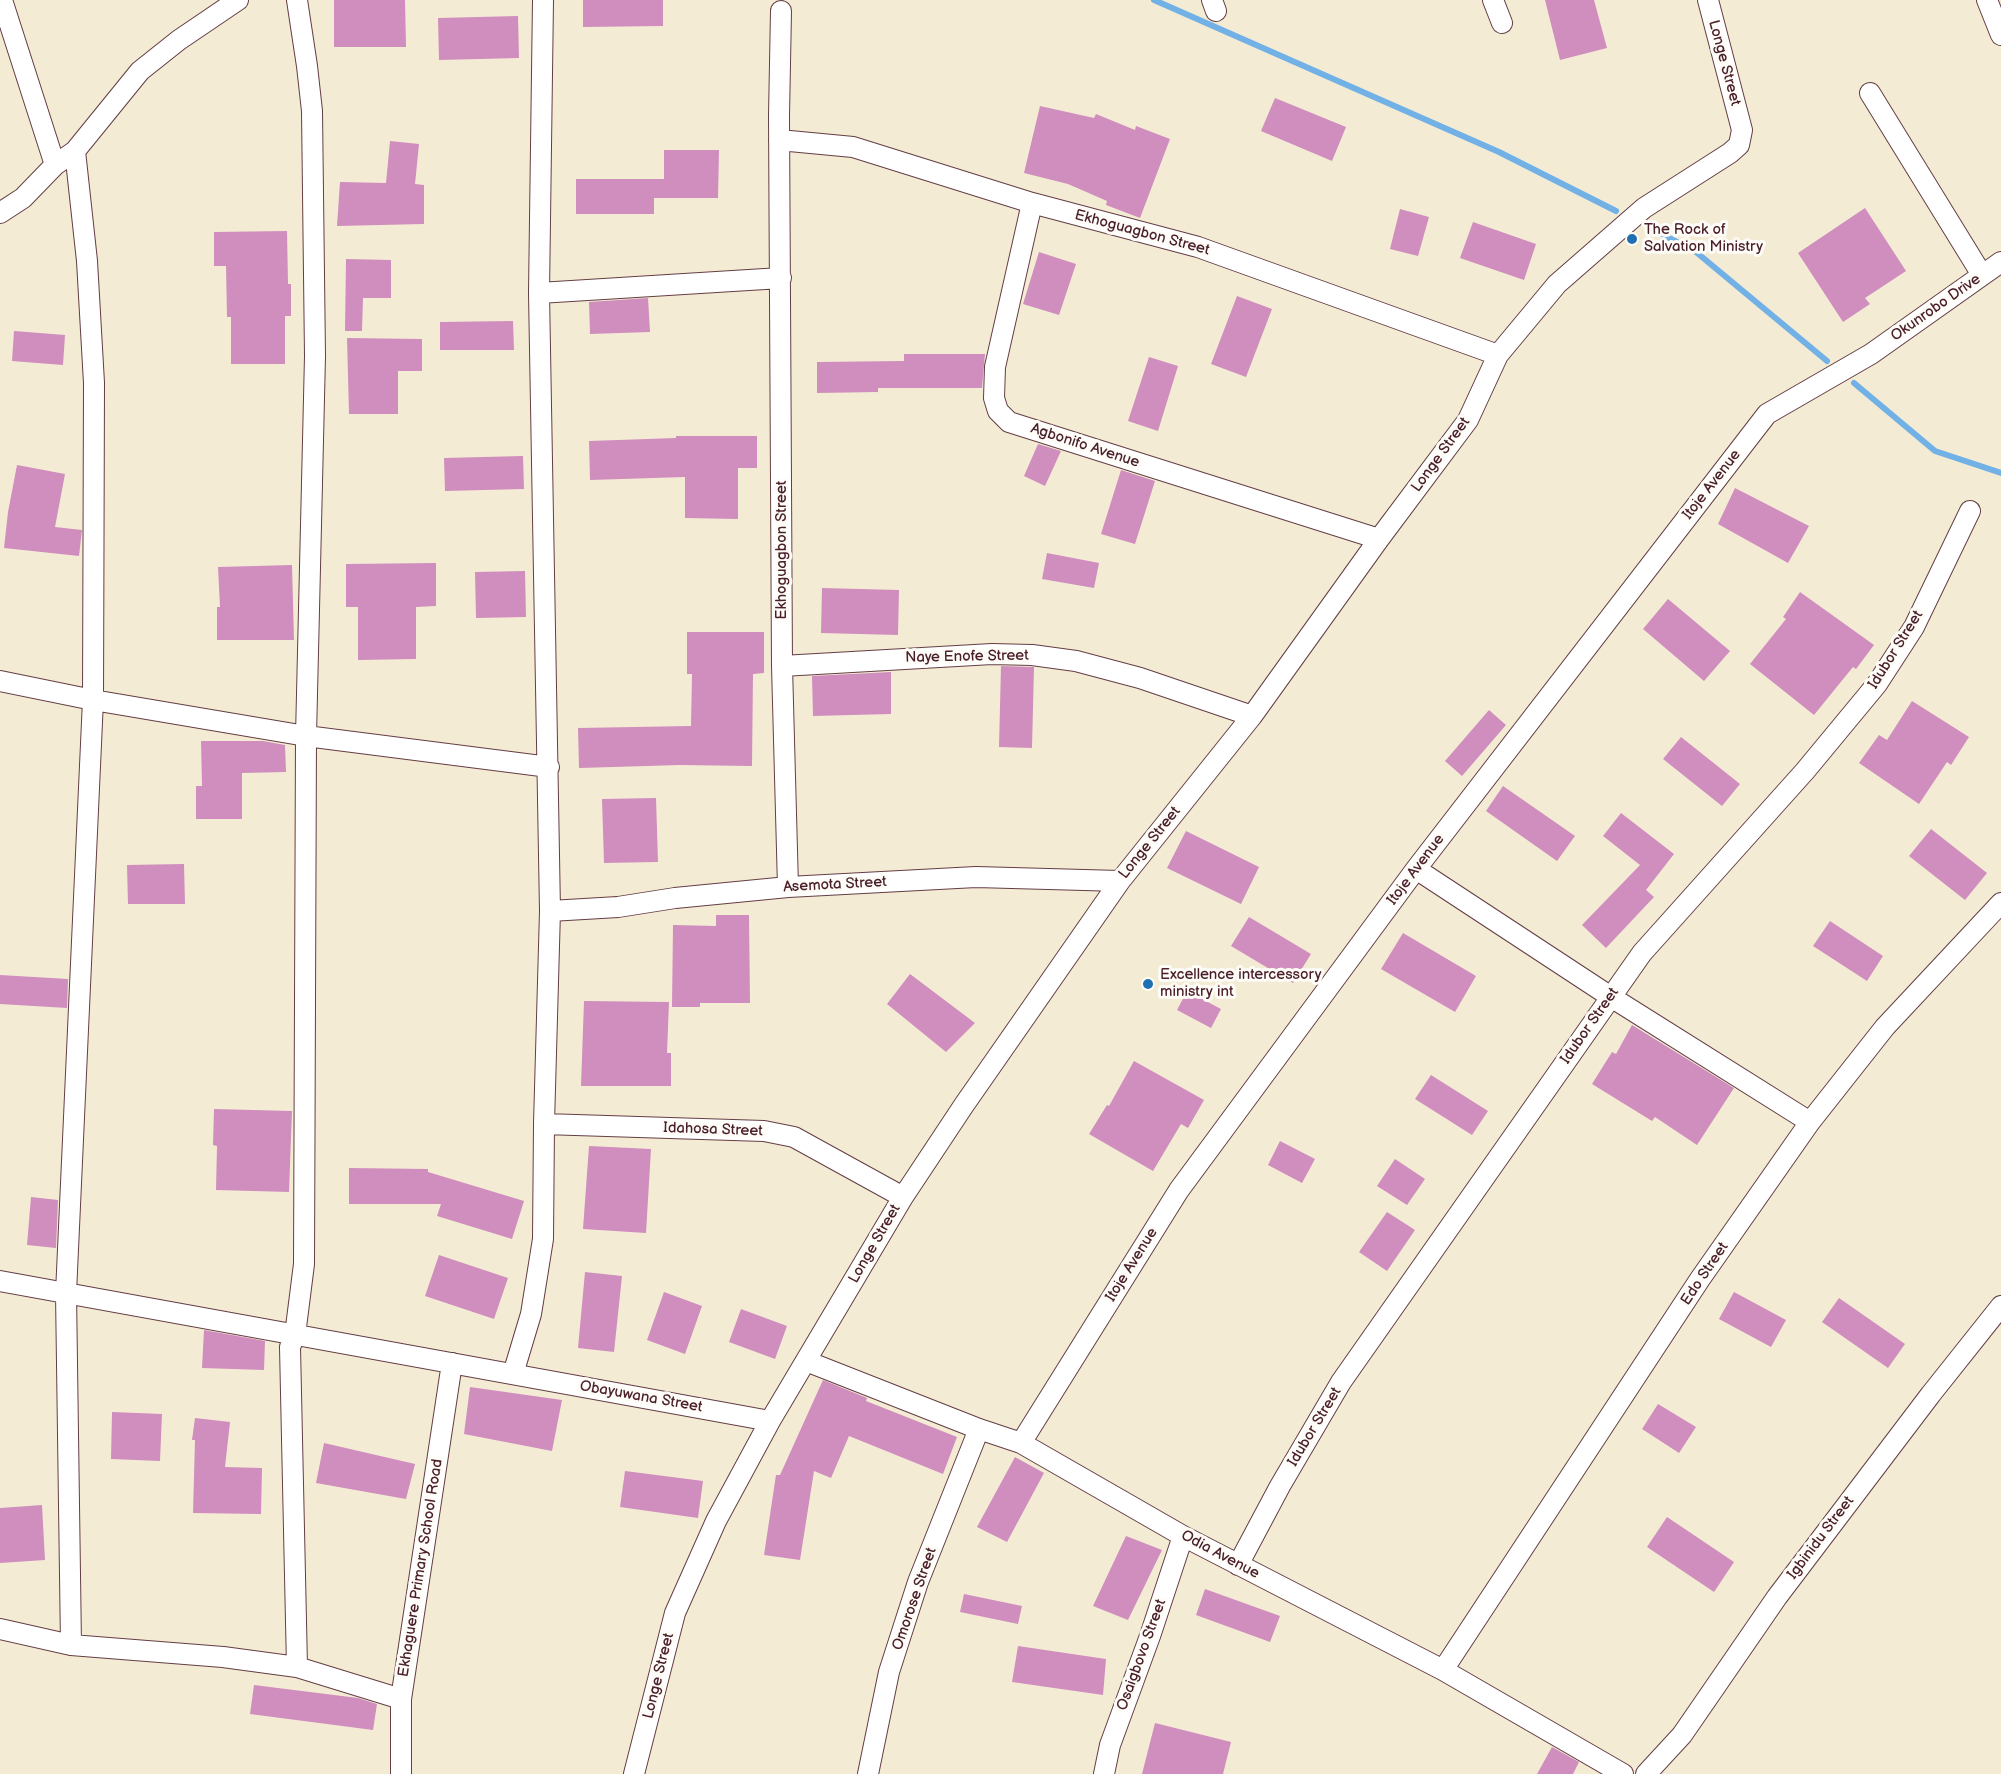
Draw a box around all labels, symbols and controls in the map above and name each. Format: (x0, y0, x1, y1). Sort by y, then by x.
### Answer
street label: Longe Street (1704, 18, 1744, 108)
street label: Ekhoguagbon Street (1073, 206, 1211, 260)
place label: The Rock of Salvation Ministry (1644, 221, 1763, 256)
marker: The Rock of Salvation Ministry (1625, 232, 1639, 246)
street label: Okunrobo Drive (1888, 270, 1984, 346)
street label: Longe Street (1408, 414, 1474, 496)
street label: Agbonifo Avenue (1028, 420, 1142, 472)
street label: Itoje Avenue (1679, 446, 1745, 524)
street label: Ekhoguagbon Street (773, 481, 791, 619)
street label: Idubor Street (1865, 607, 1927, 693)
street label: Naye Enofe Street (905, 647, 1029, 667)
street label: Longe Street (1115, 803, 1185, 883)
street label: Itoje Avenue (1384, 831, 1448, 909)
street label: Asemota Street (783, 873, 887, 897)
place label: Excellence intercessory ministry int (1160, 966, 1321, 1001)
marker: Excellence intercessory ministry int (1141, 977, 1155, 991)
street label: Idubor Street (1557, 984, 1623, 1068)
street label: Idahosa Street (663, 1119, 763, 1141)
street label: Longe Street (845, 1201, 905, 1287)
street label: Itoje Avenue (1102, 1225, 1162, 1305)
street label: Edo Street (1677, 1239, 1733, 1309)
street label: Obayuwana Street (578, 1377, 704, 1417)
street label: Idubor Street (1284, 1384, 1346, 1470)
street label: Ekhaguere Primary School Road (395, 1458, 447, 1678)
street label: Igbinidu Street (1784, 1493, 1858, 1583)
street label: Odia Avenue (1178, 1527, 1262, 1583)
street label: Omorose Street (889, 1545, 941, 1653)
street label: Osaigbovo Street (1114, 1597, 1170, 1713)
street label: Longe Street (640, 1631, 678, 1721)

